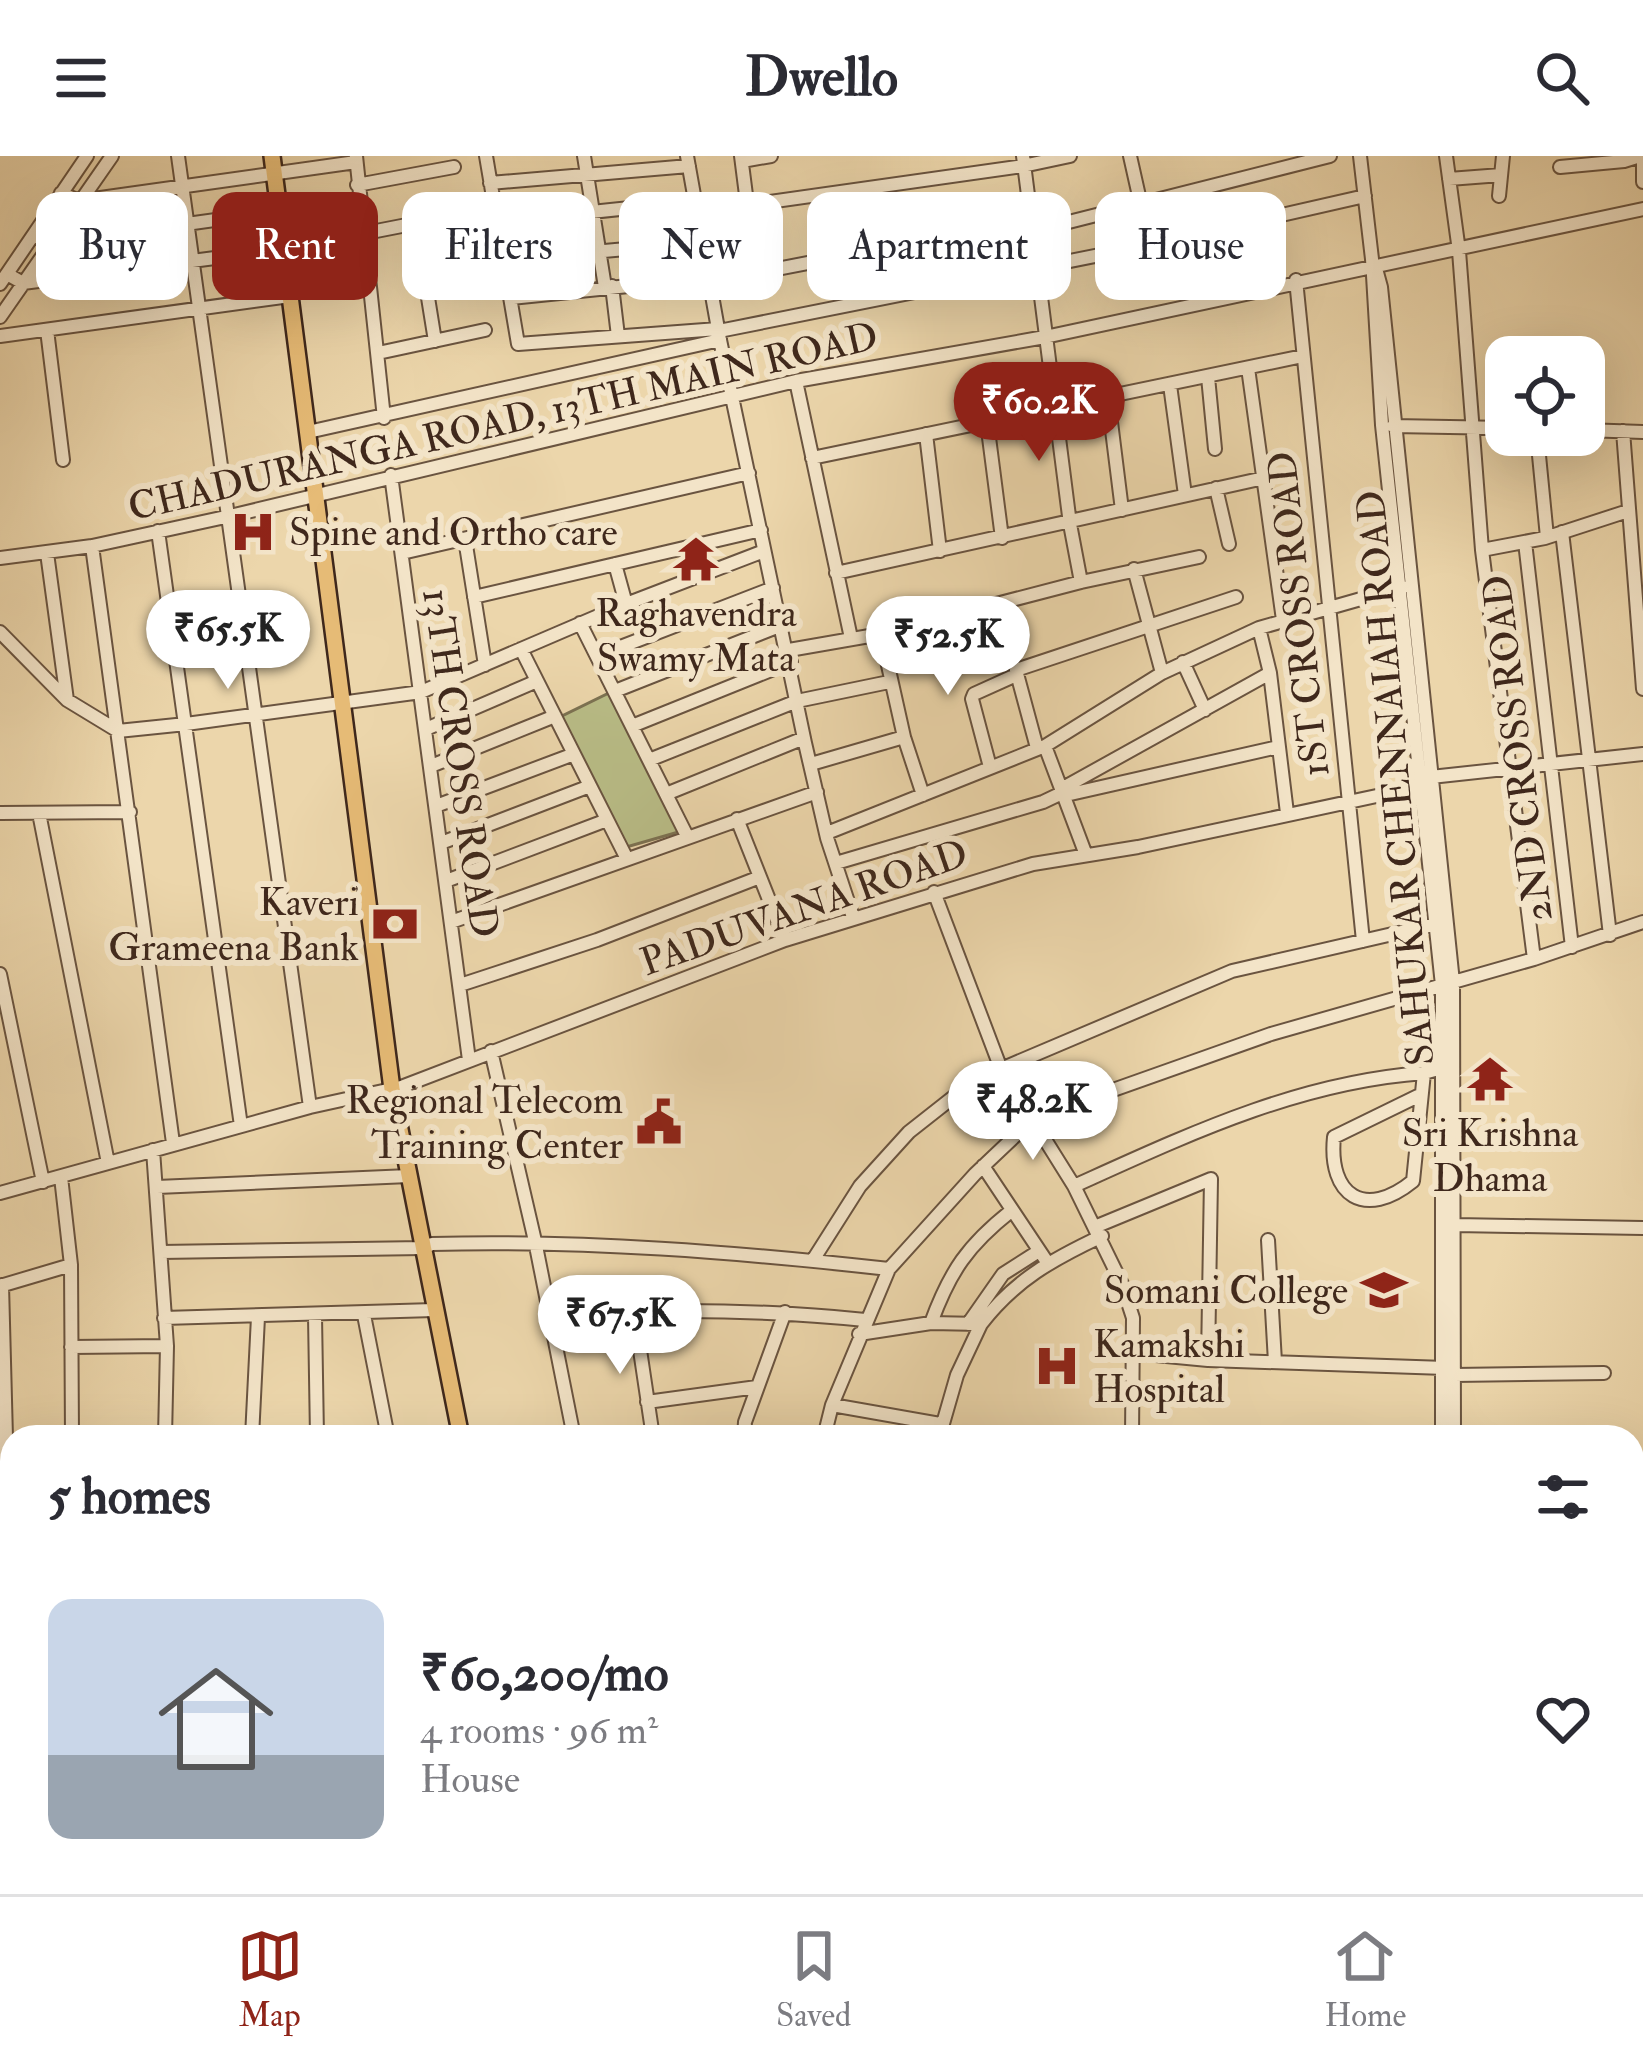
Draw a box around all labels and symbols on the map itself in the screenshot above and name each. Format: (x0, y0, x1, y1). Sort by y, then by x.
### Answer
street label: CHADURANGA ROAD, 13TH MAIN ROAD (123, 312, 883, 532)
pin: ₹60.2K (941, 362, 1137, 464)
street label: 1ST CROSS ROAD (1258, 449, 1340, 779)
street label: SAHUKAR CHENNAIAH ROAD (1346, 488, 1446, 1068)
hospital icon: Spine and Ortho care (228, 507, 278, 557)
place label: Spine and Ortho care (289, 508, 618, 557)
temple icon: Raghavendra Swamy Mata (671, 534, 721, 584)
street label: 2ND CROSS ROAD (1472, 572, 1564, 924)
street label: 13TH CROSS ROAD (411, 585, 509, 941)
place label: Raghavendra Swamy Mata (595, 589, 798, 683)
pin: ₹65.5K (130, 590, 326, 692)
pin: ₹52.5K (850, 596, 1046, 698)
street label: PADUVANA ROAD (634, 829, 974, 987)
place label: Kaveri Grameena Bank (108, 878, 359, 972)
bank icon: Kaveri Grameena Bank (370, 899, 420, 949)
temple icon: Sri Krishna Dhama (1465, 1054, 1515, 1104)
pin: ₹48.2K (935, 1061, 1131, 1163)
place label: Regional Telecom Training Center (345, 1076, 623, 1170)
public building icon: Regional Telecom Training Center (634, 1097, 684, 1147)
place label: Sri Krishna Dhama (1402, 1109, 1579, 1203)
school or university icon: Somani College (1359, 1265, 1409, 1315)
place label: Somani College (1104, 1266, 1348, 1315)
pin: ₹67.5K (522, 1275, 718, 1377)
place label: Kamakshi Hospital (1093, 1320, 1245, 1414)
hospital icon: Kamakshi Hospital (1032, 1341, 1082, 1391)

